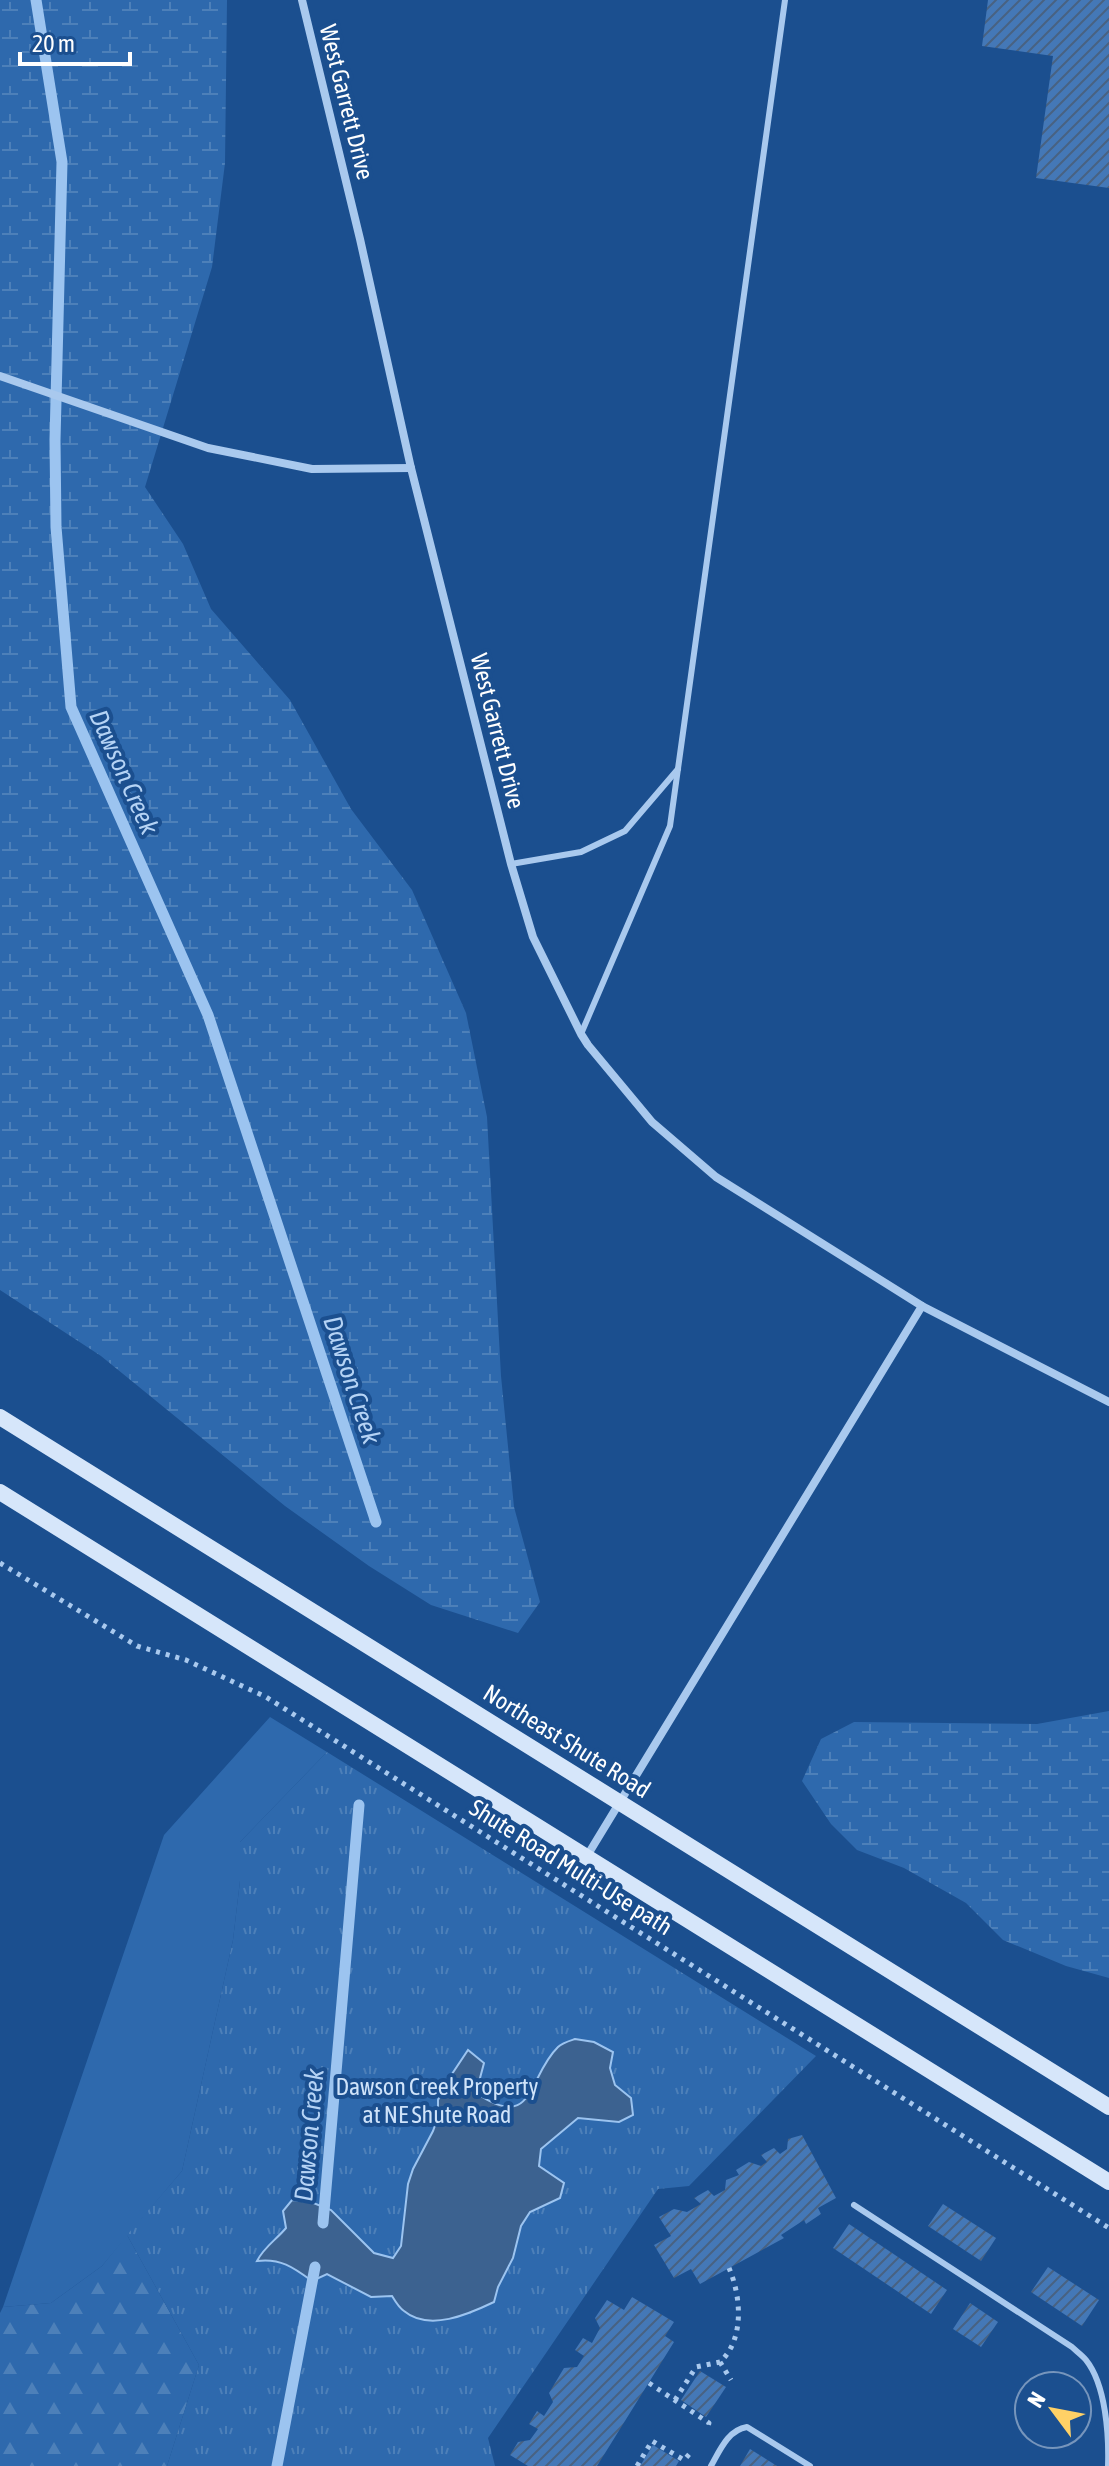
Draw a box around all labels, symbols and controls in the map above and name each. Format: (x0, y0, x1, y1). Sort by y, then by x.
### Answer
scale bar (20, 16, 130, 66)
street label: West Garrett Drive (315, 22, 379, 182)
text: 20 m (32, 30, 75, 57)
street label: West Garrett Drive (466, 651, 530, 811)
water label: Dawson Creek (83, 705, 165, 839)
water label: Dawson Creek (317, 1312, 387, 1448)
street label: Northeast Shute Road (479, 1679, 655, 1803)
street label: Shute Road Multi-Use path (465, 1794, 677, 1940)
water label: Dawson Creek (288, 2067, 330, 2202)
park label: Dawson Creek Property at NE Shute Road (335, 2073, 539, 2128)
north arrow (1013, 2370, 1093, 2450)
text: N (1022, 2387, 1051, 2412)

